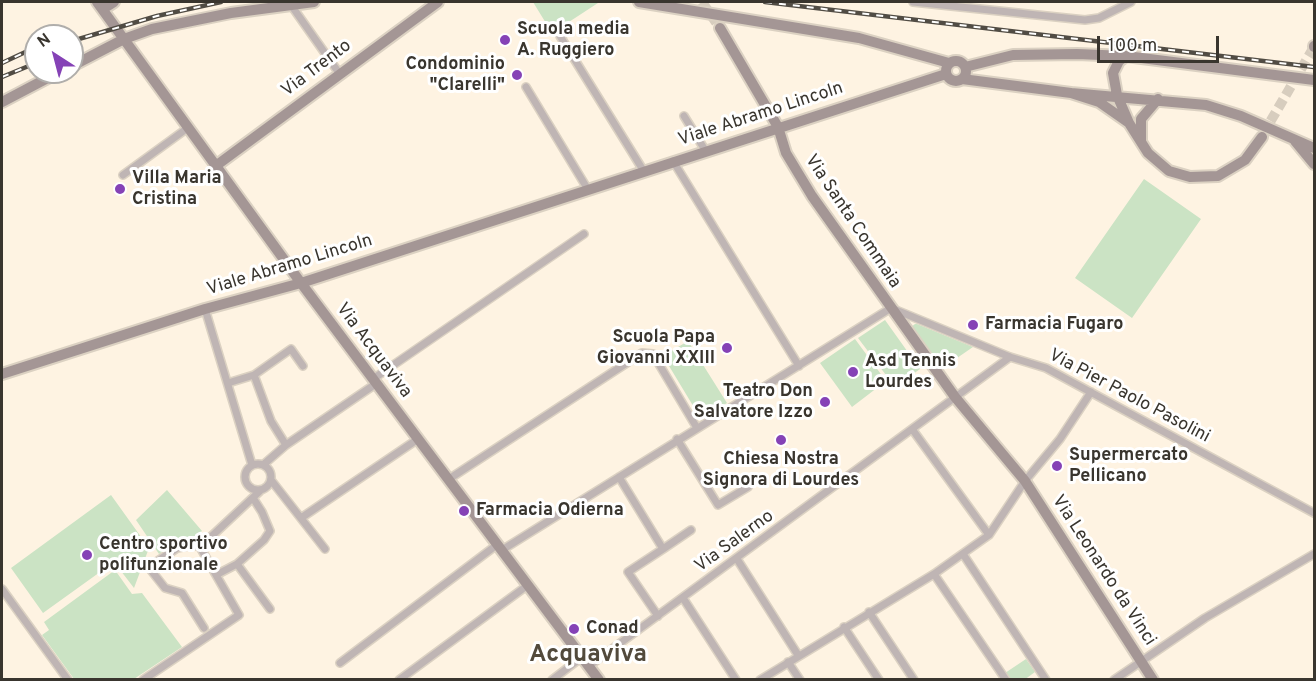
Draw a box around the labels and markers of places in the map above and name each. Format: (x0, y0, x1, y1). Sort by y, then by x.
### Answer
place label: Scuola media A. Ruggiero (517, 19, 630, 62)
marker: Scuola media A. Ruggiero (498, 33, 512, 47)
place label: Condominio "Clarelli" (406, 54, 505, 97)
marker: Condominio "Clarelli" (510, 68, 524, 82)
place label: Villa Maria Cristina (132, 168, 222, 210)
marker: Villa Maria Cristina (113, 182, 127, 196)
place label: Farmacia Fugaro (985, 314, 1123, 336)
marker: Farmacia Fugaro (966, 318, 980, 332)
place label: Scuola Papa Giovanni XXIII (597, 327, 715, 370)
marker: Scuola Papa Giovanni XXIII (720, 341, 734, 355)
place label: Asd Tennis Lourdes (865, 351, 956, 394)
marker: Asd Tennis Lourdes (846, 365, 860, 379)
place label: Teatro Don Salvatore Izzo (694, 381, 813, 424)
marker: Teatro Don Salvatore Izzo (818, 395, 832, 409)
marker: Chiesa Nostra Signora di Lourdes (774, 433, 788, 447)
place label: Supermercato Pellicano (1069, 445, 1188, 488)
place label: Chiesa Nostra Signora di Lourdes (703, 449, 859, 492)
marker: Supermercato Pellicano (1050, 459, 1064, 473)
place label: Farmacia Odierna (476, 500, 624, 522)
marker: Farmacia Odierna (457, 504, 471, 518)
place label: Centro sportivo polifunzionale (99, 534, 228, 576)
marker: Centro sportivo polifunzionale (80, 548, 94, 562)
place label: Conad (586, 618, 639, 640)
marker: Conad (567, 622, 581, 636)

